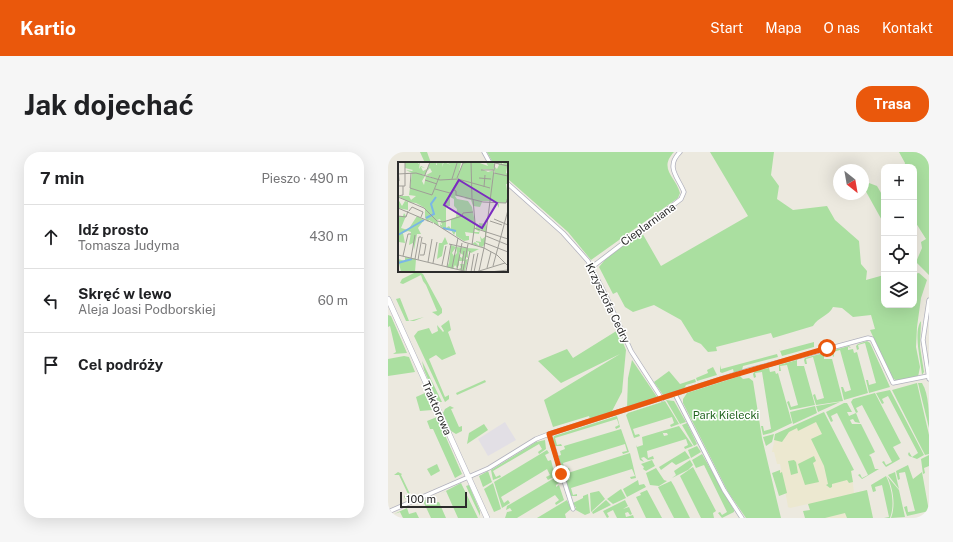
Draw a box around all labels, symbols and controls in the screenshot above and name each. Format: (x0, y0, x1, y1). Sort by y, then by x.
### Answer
text: Kartio (20, 17, 76, 39)
text: Start (710, 20, 743, 36)
text: Mapa (765, 20, 801, 36)
text: O nas (823, 20, 860, 36)
text: Kontakt (882, 20, 933, 36)
button: Trasa (856, 86, 929, 122)
text: Jak dojechać (24, 88, 194, 121)
inset map (398, 162, 508, 272)
north arrow (833, 164, 869, 200)
map controls (881, 164, 917, 308)
button: + (881, 164, 917, 200)
text: 7 min (40, 168, 84, 188)
text: Pieszo · 490 m (261, 171, 348, 186)
street label: Cieplarniana (618, 200, 678, 248)
button: − (881, 200, 917, 236)
text: Idź prosto (78, 221, 149, 238)
icon: ahead (40, 226, 62, 248)
text: 430 m (309, 229, 348, 244)
button: locate (881, 236, 917, 272)
text: Tomasza Judyma (78, 238, 179, 253)
street label: Krzysztofa Cedry (583, 261, 633, 345)
button: layers (881, 272, 917, 308)
text: Skręć w lewo (78, 285, 172, 302)
icon: left (40, 290, 62, 312)
text: 60 m (318, 293, 348, 308)
text: Aleja Joasi Podborskiej (78, 302, 216, 317)
route start (818, 339, 836, 357)
icon: arrive (40, 354, 62, 376)
text: Cel podróży (78, 356, 163, 373)
street label: Traktorowa (420, 379, 454, 437)
park label: Park Kielecki (693, 409, 759, 421)
route end (552, 465, 570, 483)
scale bar (400, 490, 467, 509)
text: 100 m (406, 493, 436, 505)

